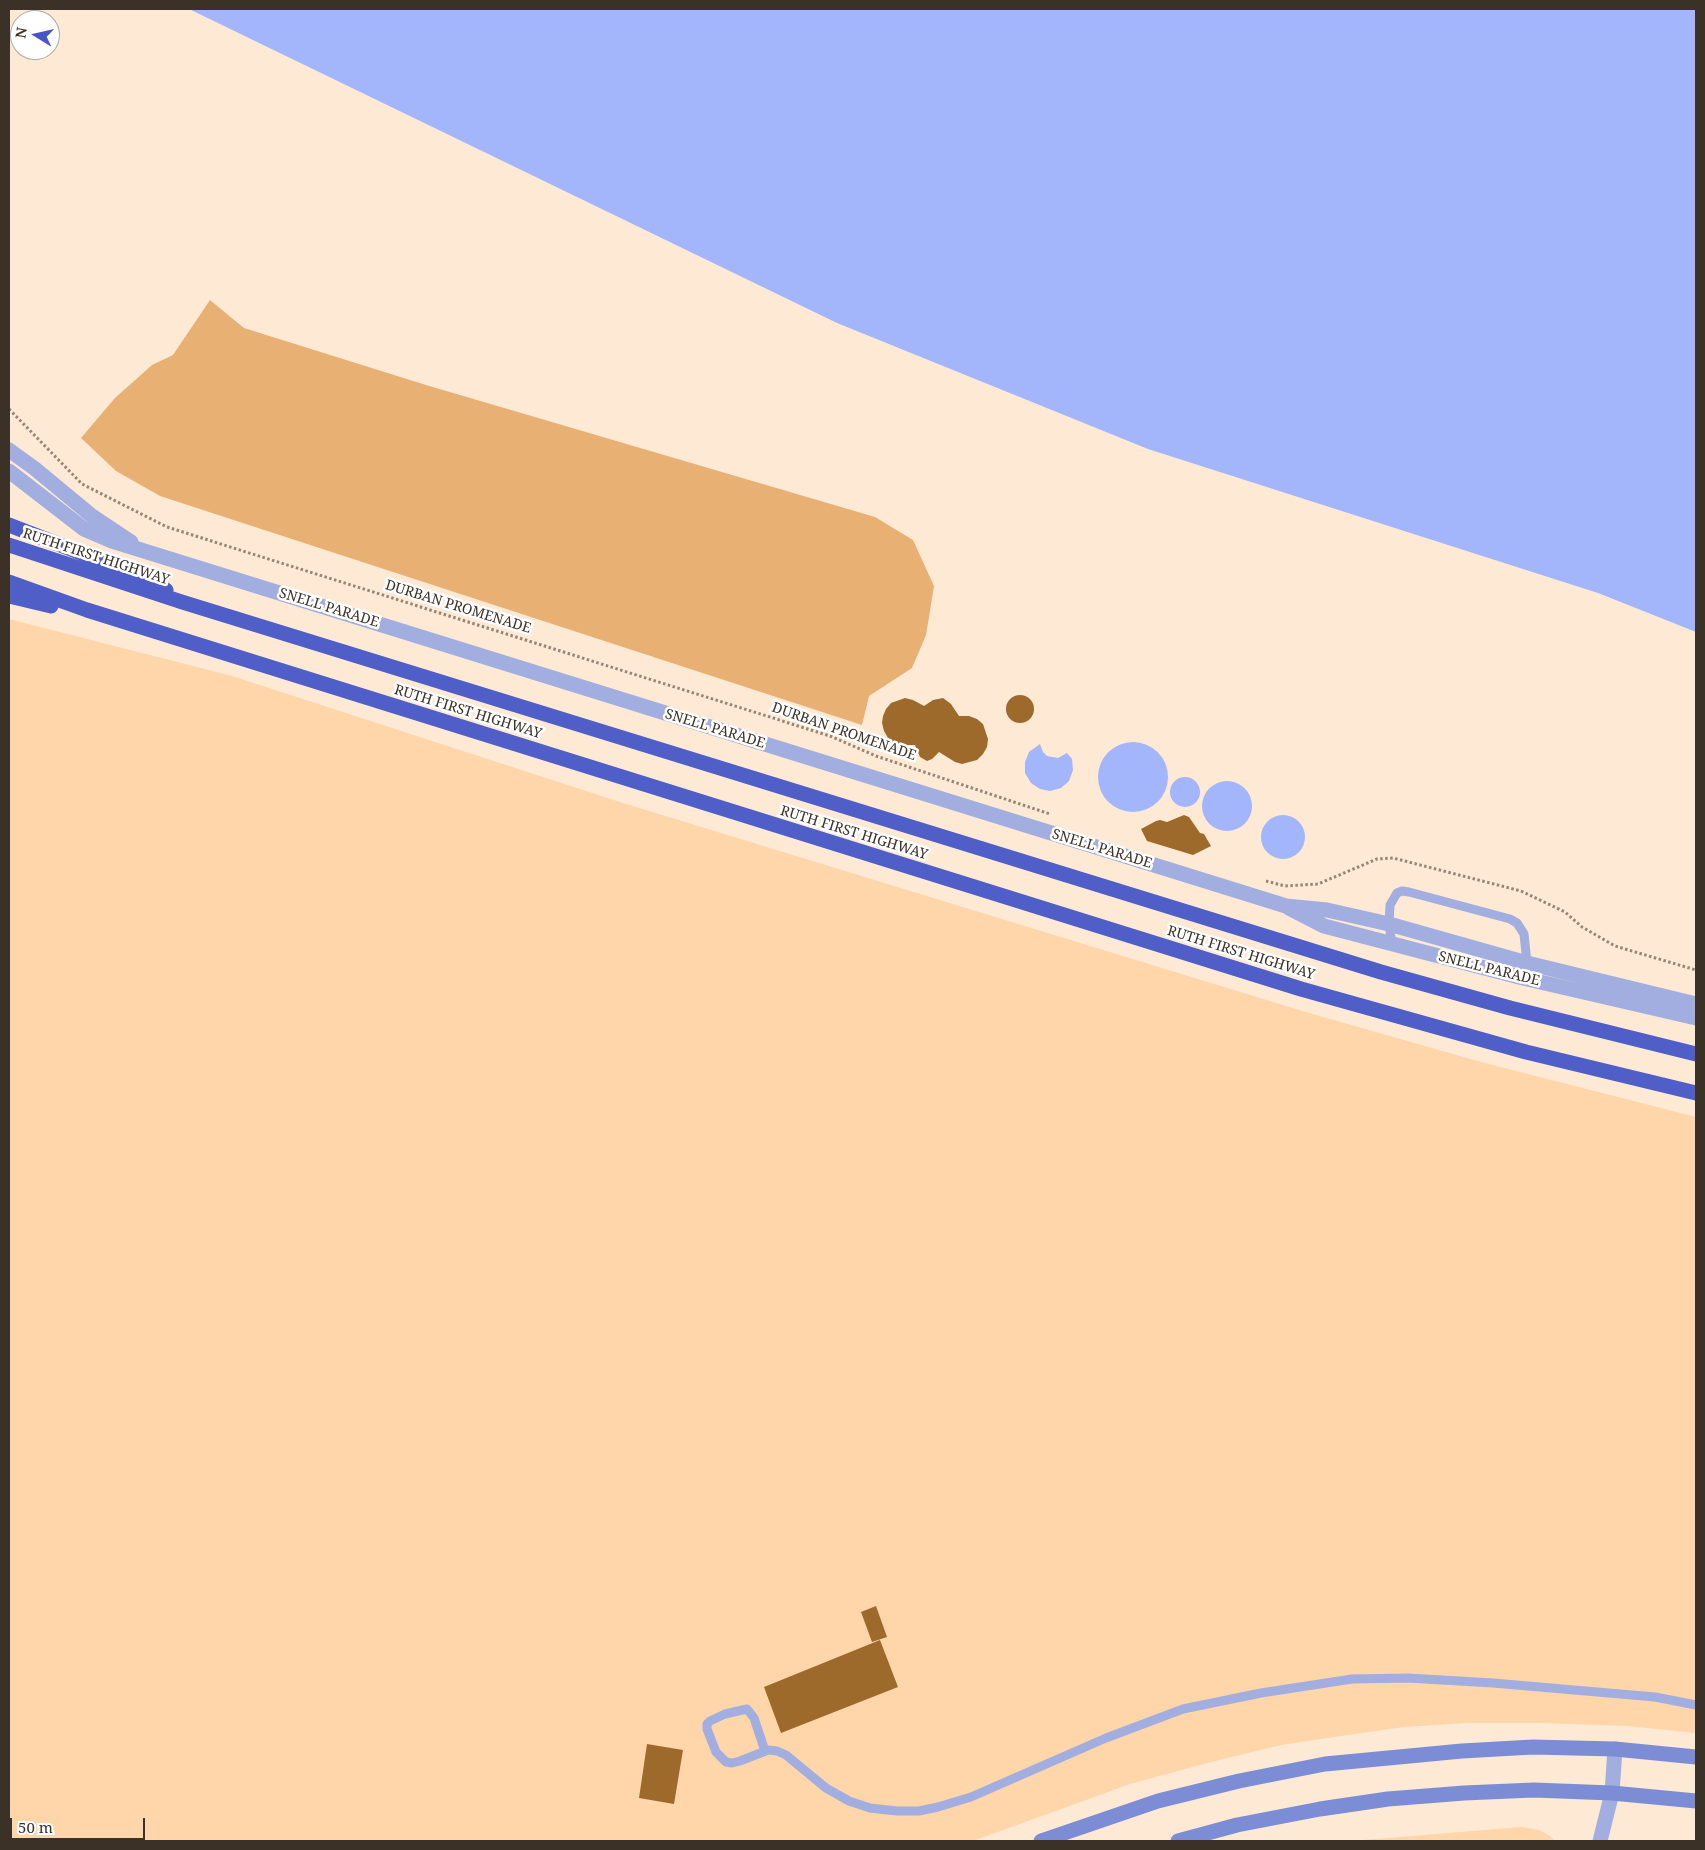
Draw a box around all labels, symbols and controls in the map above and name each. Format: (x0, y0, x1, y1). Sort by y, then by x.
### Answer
north arrow (10, 10, 60, 60)
text: N (10, 26, 31, 40)
street label: RUTH FIRST HIGHWAY (21, 525, 171, 589)
street label: DURBAN PROMENADE (383, 577, 533, 637)
street label: SNELL PARADE (277, 585, 381, 631)
street label: RUTH FIRST HIGHWAY (392, 682, 544, 742)
street label: DURBAN PROMENADE (770, 699, 918, 765)
street label: SNELL PARADE (663, 706, 767, 752)
street label: RUTH FIRST HIGHWAY (778, 803, 930, 863)
street label: SNELL PARADE (1050, 826, 1154, 872)
street label: RUTH FIRST HIGHWAY (1165, 923, 1317, 983)
street label: SNELL PARADE (1437, 948, 1541, 990)
scale bar (12, 1808, 148, 1840)
text: 50 m (18, 1817, 53, 1837)

